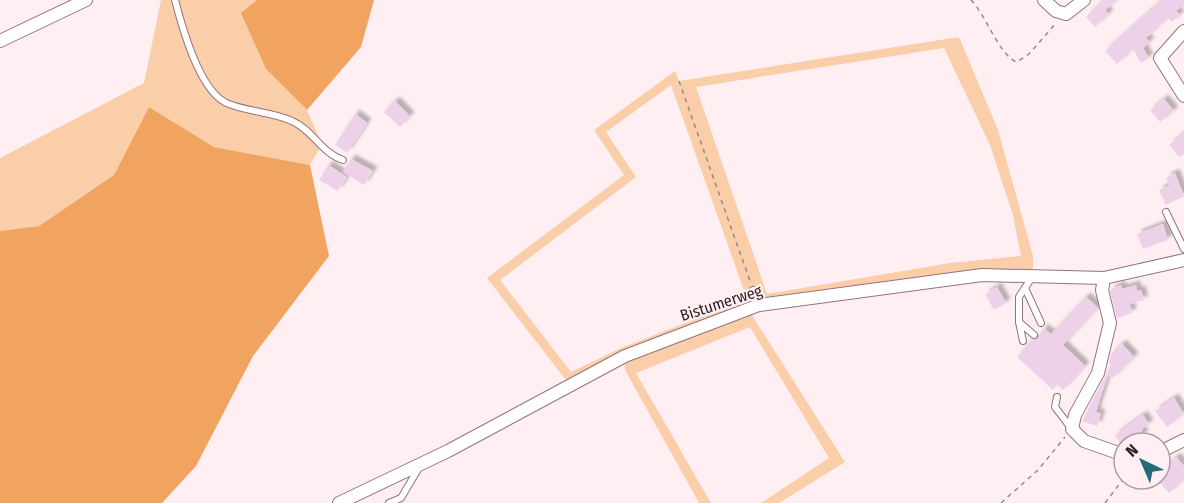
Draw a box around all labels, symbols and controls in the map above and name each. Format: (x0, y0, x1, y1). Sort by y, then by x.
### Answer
street label: Bistumerweg (678, 281, 765, 325)
north arrow (1112, 431, 1172, 491)
text: N (1122, 440, 1142, 461)

